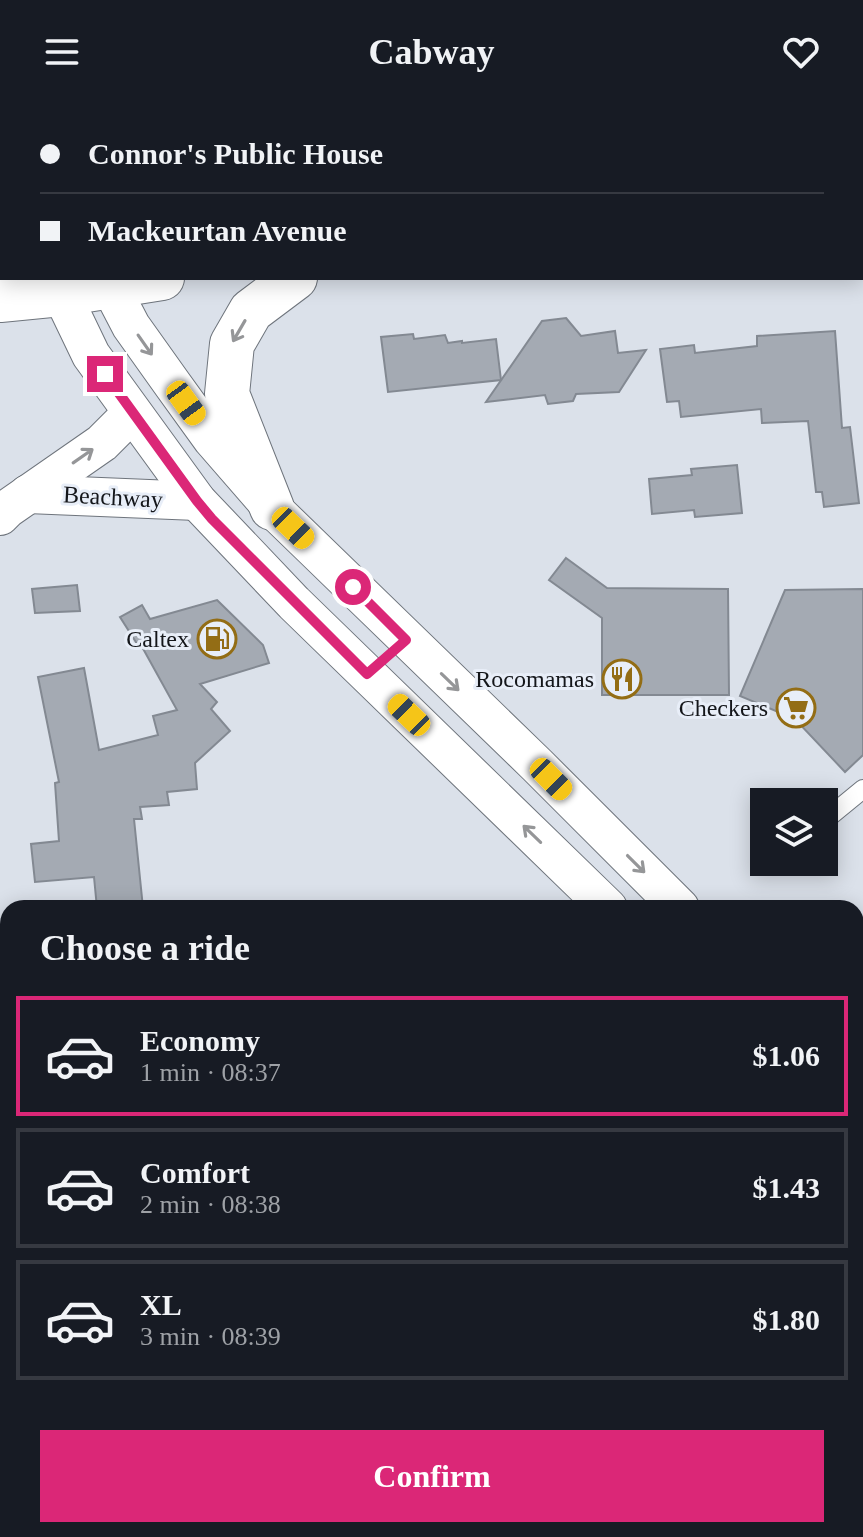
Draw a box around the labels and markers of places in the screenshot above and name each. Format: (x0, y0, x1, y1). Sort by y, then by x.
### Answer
fuel station icon: Caltex (196, 618, 238, 660)
place label: Caltex (126, 626, 189, 652)
restaurant icon: Rocomamas (601, 658, 643, 700)
place label: Rocomamas (475, 666, 594, 692)
supermarket icon: Checkers (775, 687, 817, 729)
place label: Checkers (679, 695, 768, 721)

